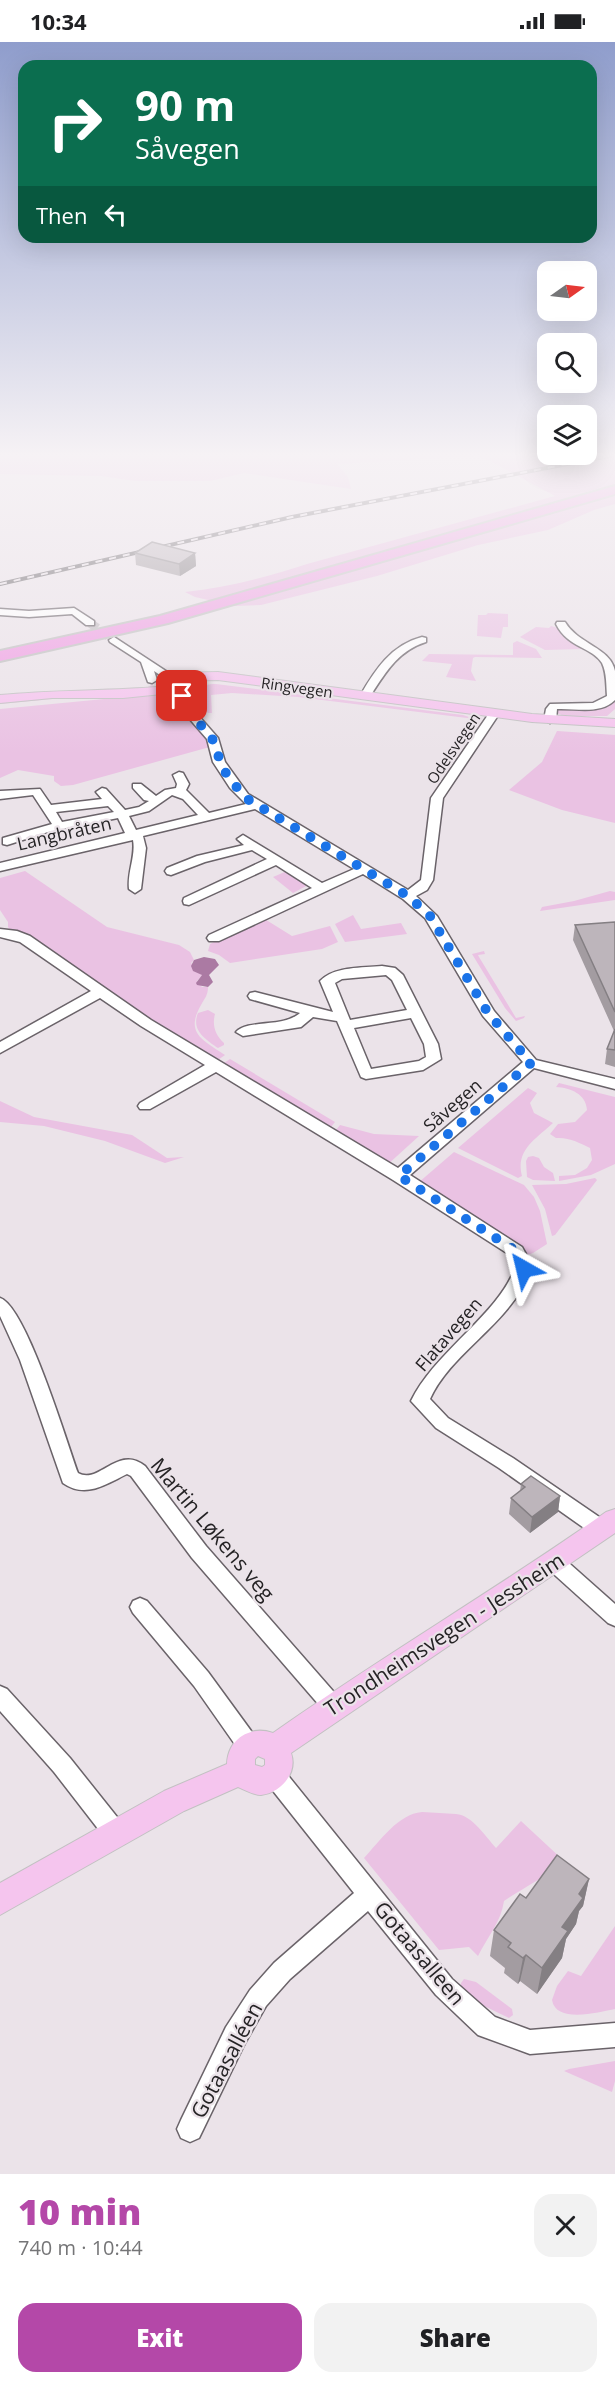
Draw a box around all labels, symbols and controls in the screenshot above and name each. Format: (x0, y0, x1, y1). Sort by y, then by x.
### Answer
text: 10:34 (30, 6, 87, 36)
text: 90 m (135, 76, 235, 133)
icon: right (36, 84, 114, 162)
text: Såvegen (135, 130, 240, 167)
icon: left (99, 198, 132, 231)
text: Then (36, 200, 87, 230)
north arrow (537, 261, 597, 321)
map controls (537, 261, 597, 465)
button: search (537, 333, 597, 393)
button: layers (537, 405, 597, 465)
pin (156, 670, 207, 721)
street label: Ringvegen (260, 672, 334, 702)
icon: arrive (165, 679, 198, 712)
street label: Odelsvegen (422, 708, 484, 788)
street label: Langbråten (14, 810, 114, 856)
street label: Såvegen (418, 1073, 486, 1137)
position arrow (492, 1237, 556, 1301)
street label: Flatavegen (409, 1292, 487, 1376)
street label: Martin Løkens veg (145, 1452, 281, 1606)
street label: Trondheimsvegen - Jessheim (319, 1546, 569, 1722)
street label: Gotaasalleen (368, 1895, 472, 2011)
street label: Gotaasalléen (184, 1997, 268, 2123)
text: 10 min (18, 2187, 141, 2236)
button: close (534, 2194, 597, 2257)
text: 740 m · 10:44 (18, 2234, 143, 2261)
button: Exit (18, 2303, 302, 2372)
button: Share (314, 2303, 597, 2372)

